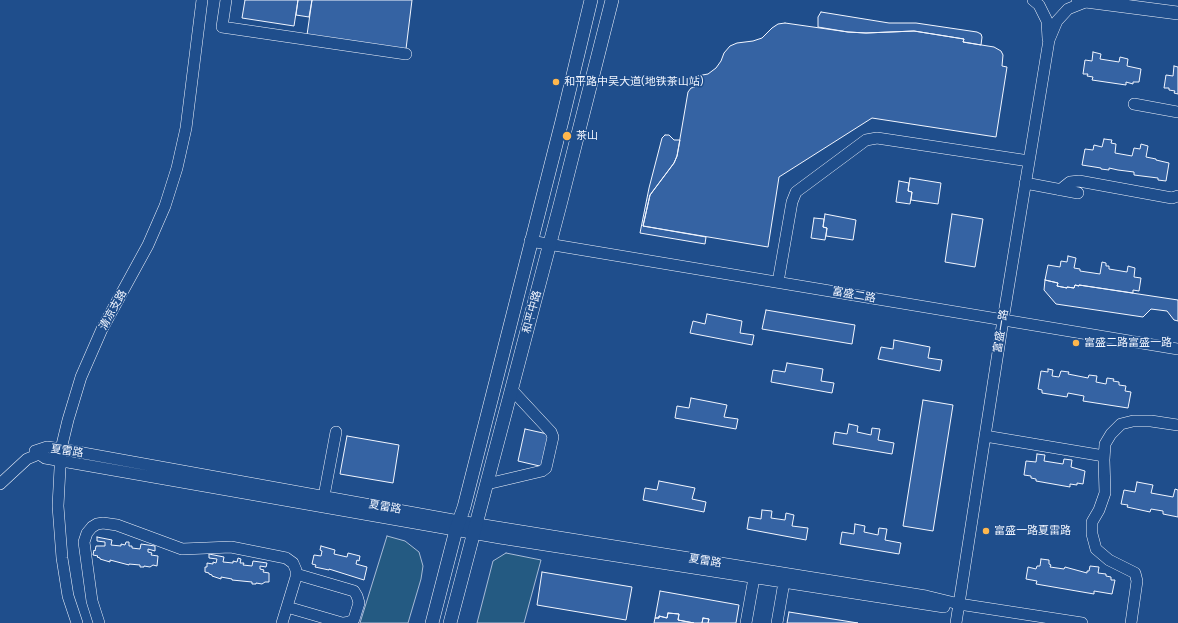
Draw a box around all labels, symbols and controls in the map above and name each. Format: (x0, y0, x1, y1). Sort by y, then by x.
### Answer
place label: 和平路中吴大道(地铁茶山站) (564, 75, 704, 89)
marker: 和平路中吴大道(地铁茶山站) (551, 77, 561, 87)
place label: 茶山 (576, 129, 598, 143)
marker: 茶山 (561, 130, 573, 142)
street label: 富盛二路 (831, 285, 877, 305)
street label: 清凉支路 (97, 288, 129, 332)
street label: 和平中路 (520, 289, 544, 335)
street label: 富盛一路 (991, 308, 1011, 354)
place label: 富盛二路富盛一路 (1084, 336, 1172, 350)
marker: 富盛二路富盛一路 (1071, 338, 1081, 348)
street label: 夏雷路 (50, 442, 84, 460)
street label: 夏雷路 (368, 498, 402, 516)
place label: 富盛一路夏雷路 (994, 524, 1071, 538)
marker: 富盛一路夏雷路 (981, 526, 991, 536)
street label: 夏雷路 (688, 552, 722, 570)

